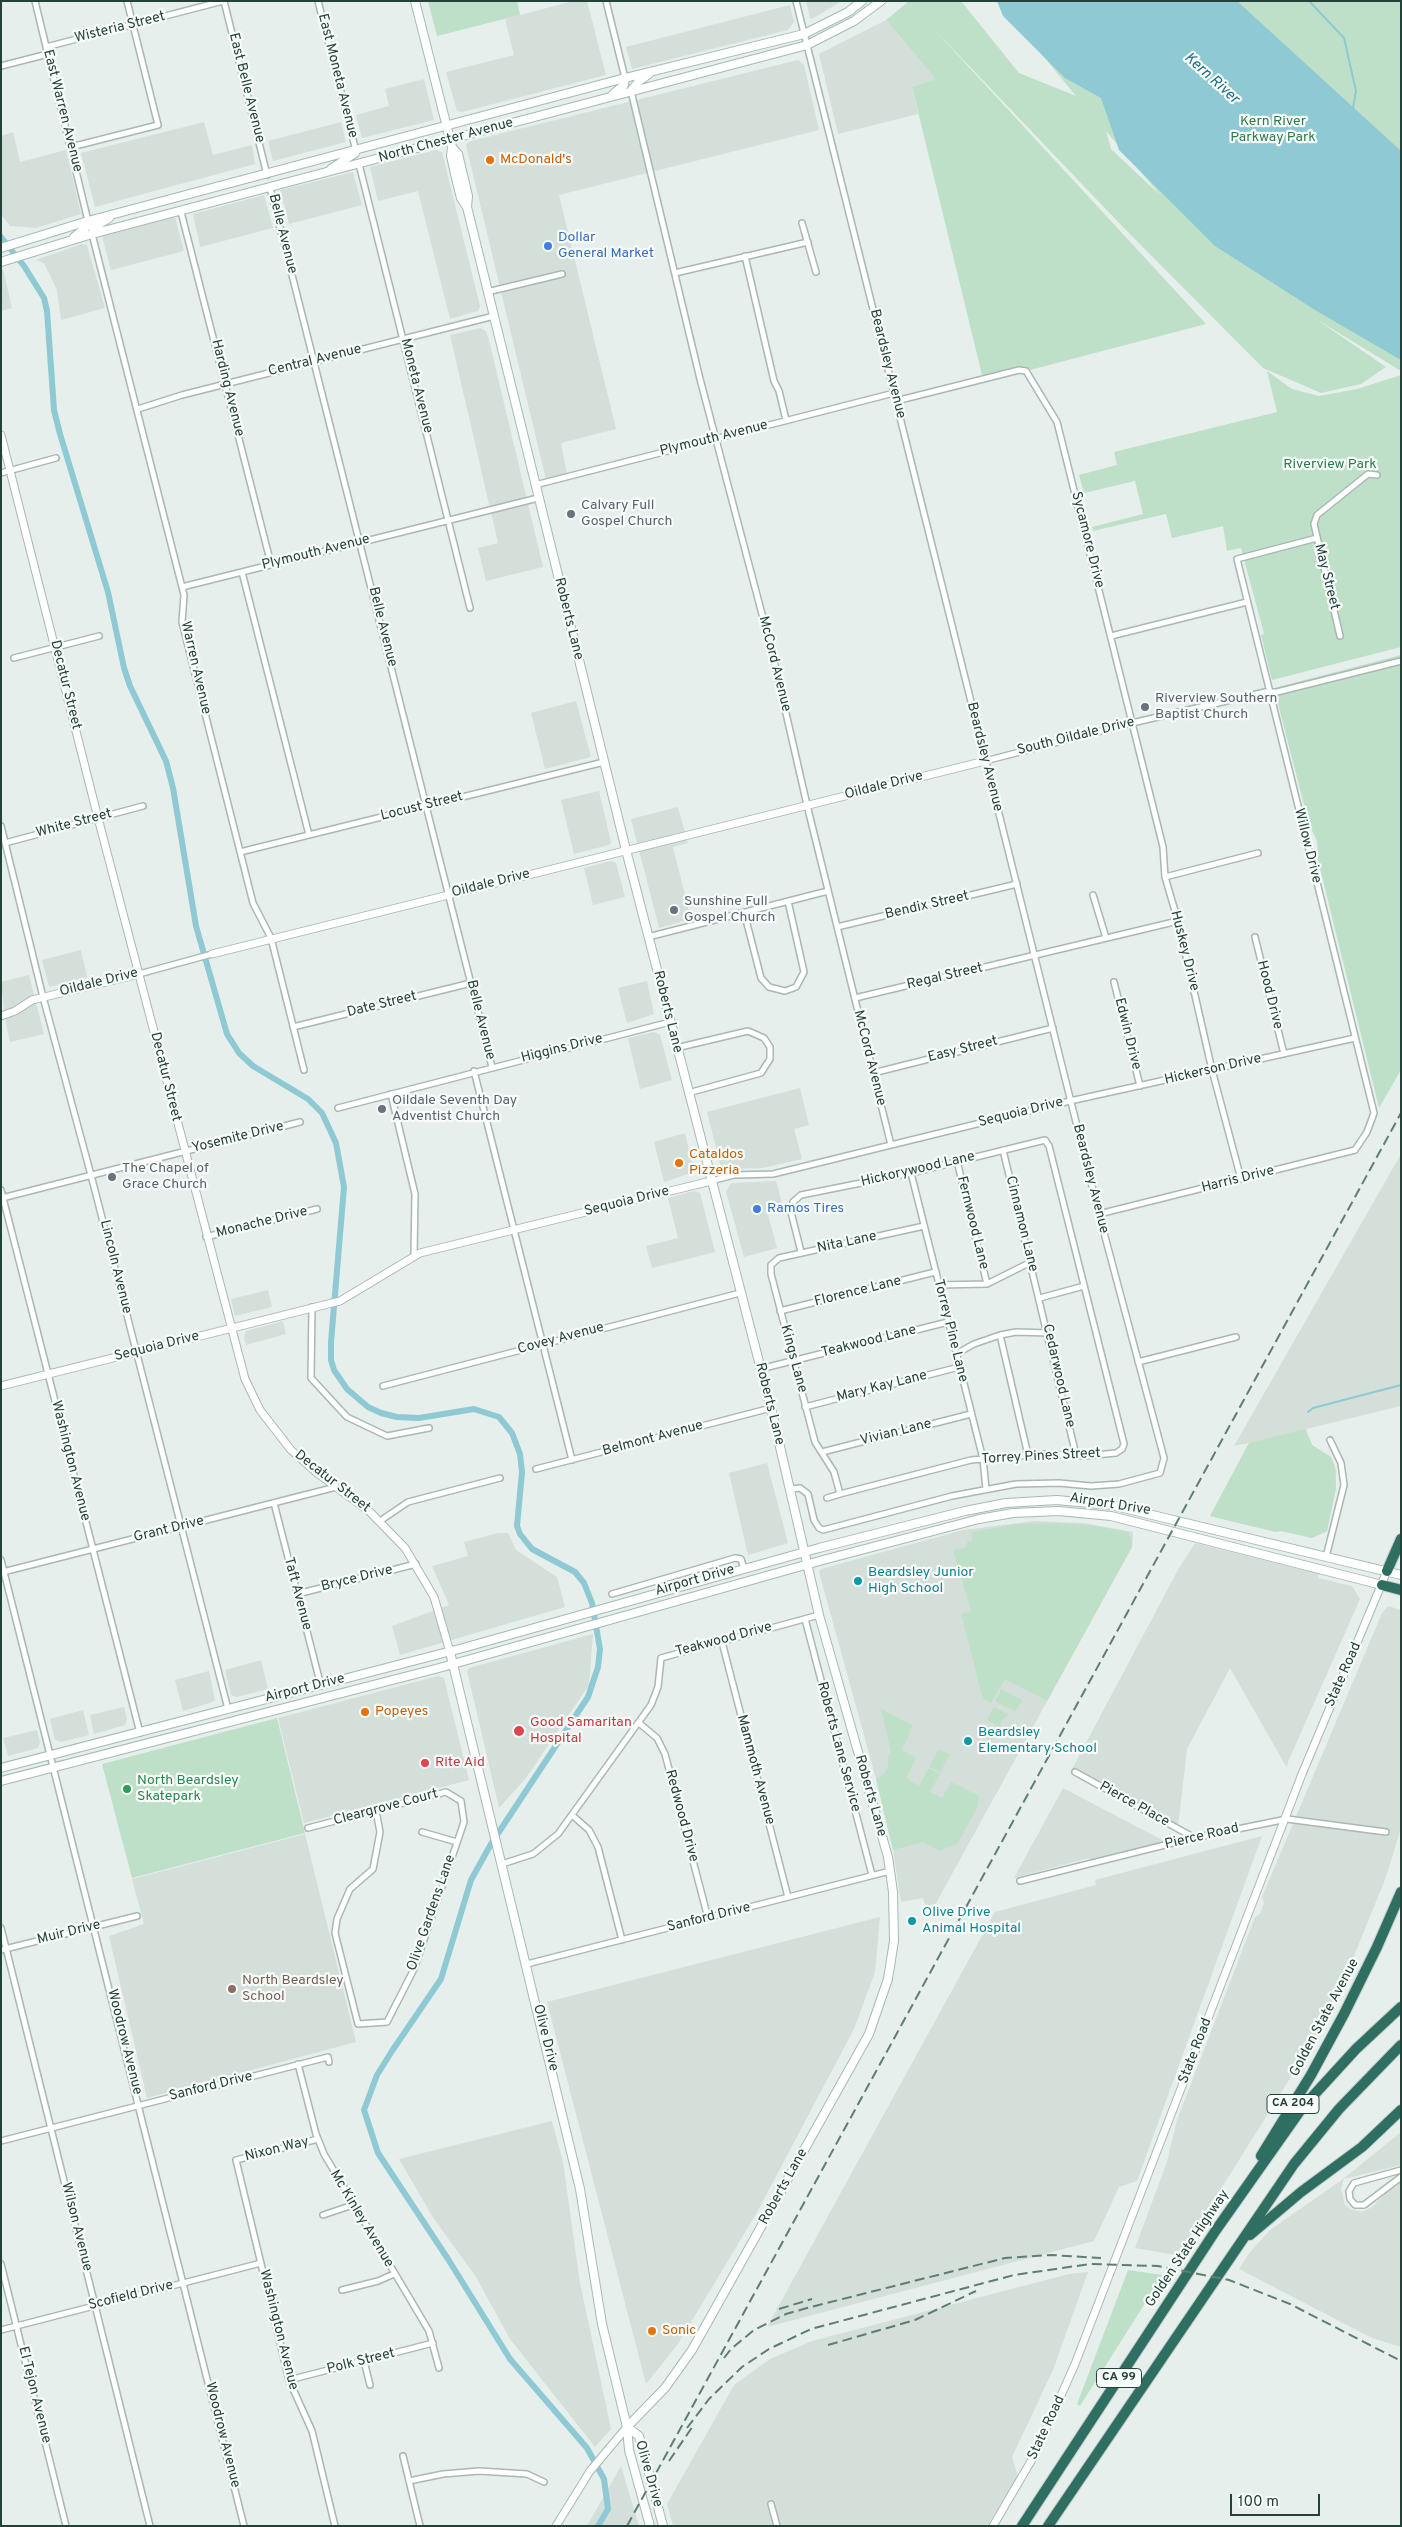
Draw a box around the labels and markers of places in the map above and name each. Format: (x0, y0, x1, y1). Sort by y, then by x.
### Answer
place label: McDonald's (500, 152, 572, 168)
marker: McDonald's (484, 154, 496, 166)
place label: Dollar General Market (558, 230, 654, 262)
marker: Dollar General Market (542, 240, 554, 252)
place label: Calvary Full Gospel Church (581, 498, 672, 530)
marker: Calvary Full Gospel Church (565, 508, 577, 520)
place label: Riverview Southern Baptist Church (1155, 691, 1277, 724)
marker: Riverview Southern Baptist Church (1139, 701, 1151, 713)
place label: Sunshine Full Gospel Church (684, 894, 775, 926)
marker: Sunshine Full Gospel Church (668, 904, 680, 916)
place label: Oildale Seventh Day Adventist Church (392, 1093, 517, 1126)
marker: Oildale Seventh Day Adventist Church (376, 1103, 388, 1115)
place label: Cataldos Pizzeria (689, 1147, 744, 1180)
marker: Cataldos Pizzeria (673, 1157, 685, 1169)
place label: The Chapel of Grace Church (122, 1161, 209, 1194)
marker: The Chapel of Grace Church (106, 1171, 118, 1183)
place label: Ramos Tires (767, 1201, 844, 1217)
marker: Ramos Tires (751, 1203, 763, 1215)
place label: Beardsley Junior High School (868, 1565, 974, 1598)
marker: Beardsley Junior High School (852, 1575, 864, 1587)
place label: Popeyes (375, 1704, 428, 1720)
marker: Popeyes (359, 1706, 371, 1718)
place label: Good Samaritan Hospital (530, 1715, 632, 1748)
marker: Good Samaritan Hospital (512, 1724, 526, 1738)
place label: Beardsley Elementary School (978, 1725, 1097, 1758)
marker: Beardsley Elementary School (962, 1735, 974, 1747)
place label: Rite Aid (435, 1755, 485, 1771)
marker: Rite Aid (419, 1757, 431, 1769)
place label: North Beardsley Skatepark (137, 1773, 239, 1805)
marker: North Beardsley Skatepark (121, 1783, 133, 1795)
place label: Olive Drive Animal Hospital (922, 1905, 1021, 1938)
marker: Olive Drive Animal Hospital (906, 1915, 918, 1927)
place label: North Beardsley School (242, 1973, 344, 2005)
marker: North Beardsley School (226, 1983, 238, 1995)
place label: Sonic (662, 2323, 696, 2339)
marker: Sonic (646, 2325, 658, 2337)

